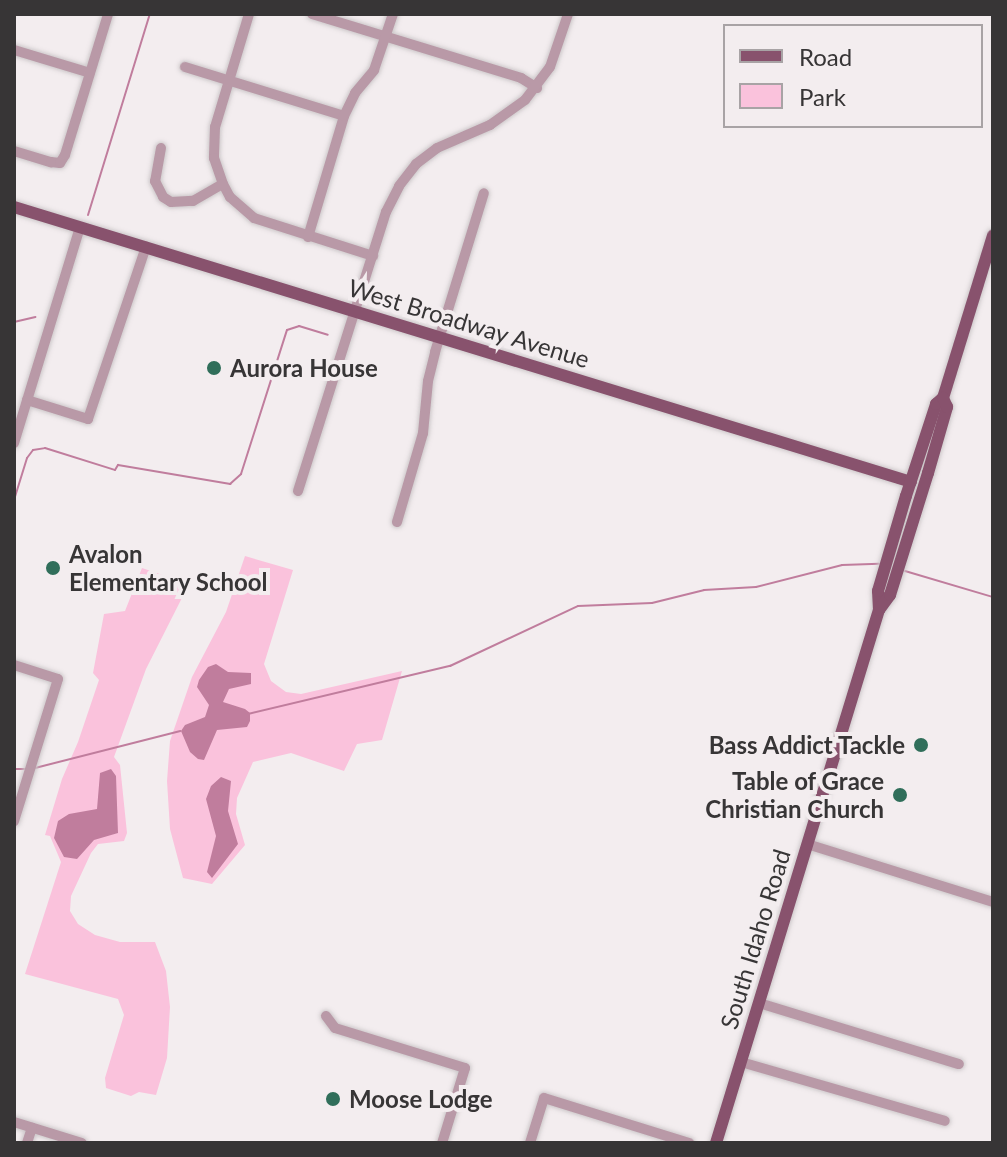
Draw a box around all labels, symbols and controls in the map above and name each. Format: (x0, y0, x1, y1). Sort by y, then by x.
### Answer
legend (723, 24, 983, 128)
text: Road (799, 42, 852, 71)
text: Park (799, 82, 846, 111)
street label: West Broadway Avenue (344, 272, 594, 374)
place label: Aurora House (230, 354, 378, 382)
marker: Aurora House (205, 359, 223, 377)
place label: Avalon Elementary School (69, 540, 268, 596)
marker: Avalon Elementary School (44, 559, 62, 577)
place label: Bass Addict Tackle (707, 731, 905, 759)
marker: Bass Addict Tackle (912, 736, 930, 754)
place label: Table of Grace Christian Church (705, 767, 884, 823)
marker: Table of Grace Christian Church (891, 786, 909, 804)
street label: South Idaho Road (714, 846, 796, 1032)
place label: Moose Lodge (349, 1085, 493, 1113)
marker: Moose Lodge (324, 1090, 342, 1108)

